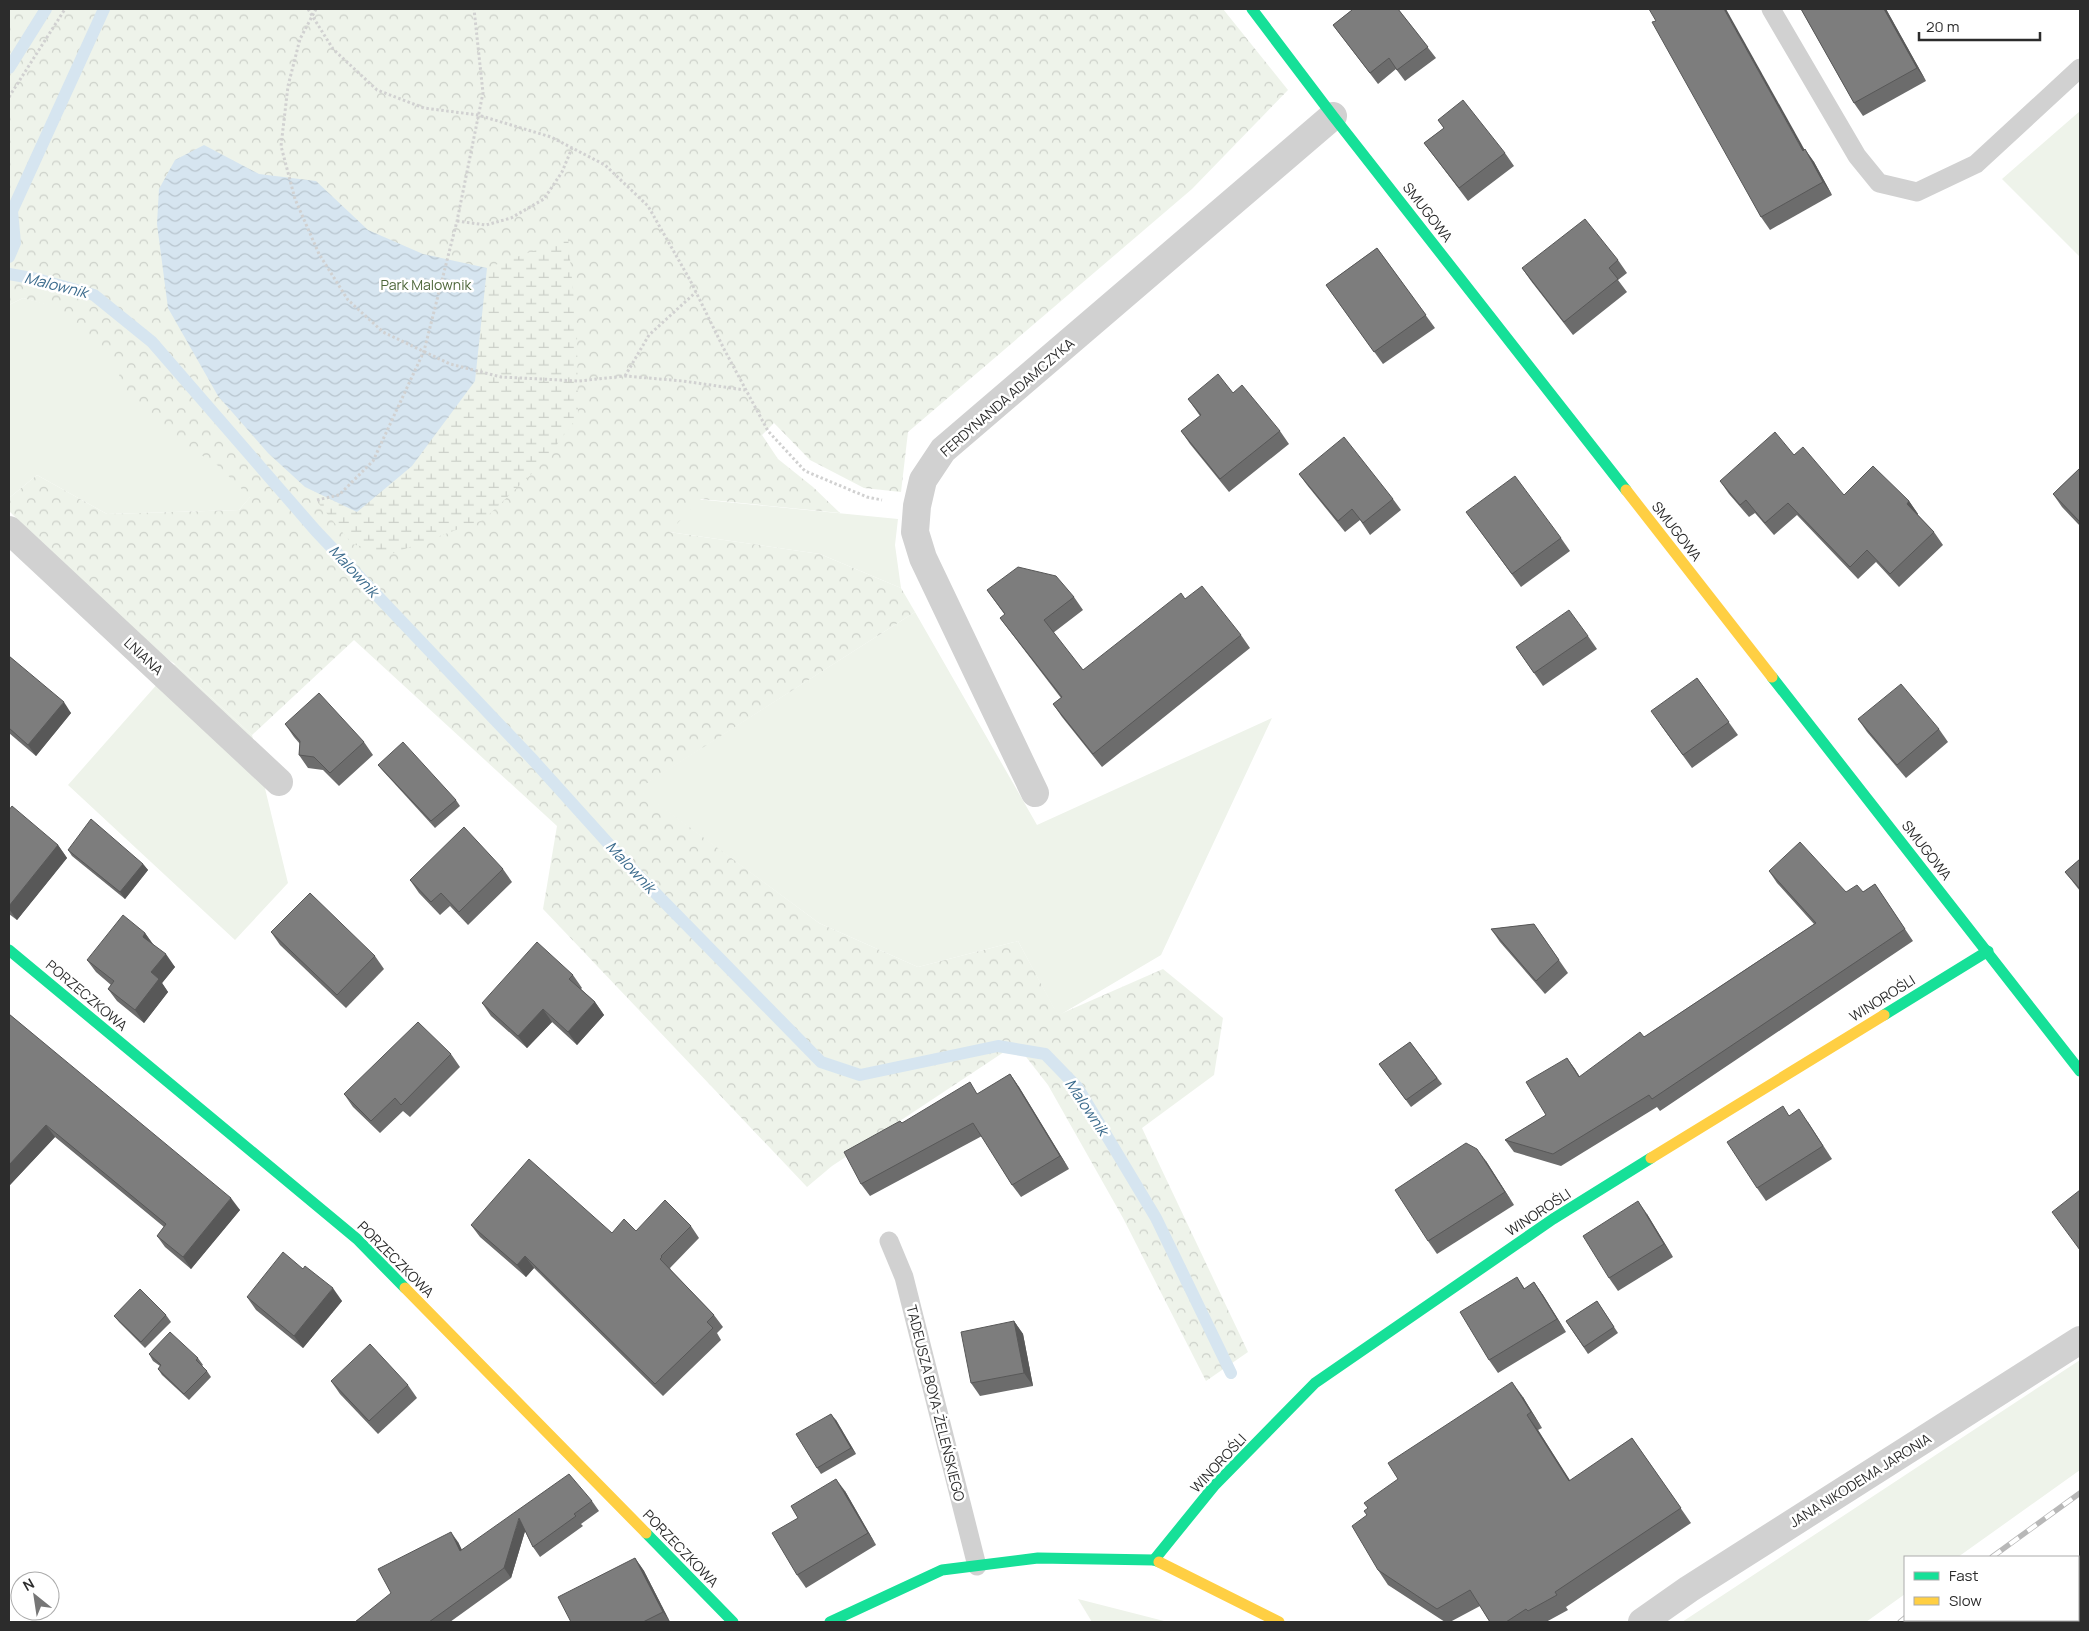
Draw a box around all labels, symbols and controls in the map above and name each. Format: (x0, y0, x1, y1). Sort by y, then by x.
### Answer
scale bar (1919, 10, 2040, 42)
text: 20 m (1926, 16, 1959, 37)
street label: SMUGOWA (1399, 178, 1457, 246)
water label: Malownik (22, 267, 92, 304)
park label: Park Malownik (381, 275, 472, 294)
street label: FERDYNANDA ADAMCZYKA (936, 333, 1078, 460)
street label: SMUGOWA (1648, 497, 1706, 565)
water label: Malownik (324, 540, 385, 604)
street label: LNIANA (120, 633, 168, 679)
street label: SMUGOWA (1898, 816, 1956, 884)
water label: Malownik (601, 836, 662, 900)
street label: PORZECZKOWA (42, 955, 132, 1035)
street label: WINOROŚLI (1846, 970, 1918, 1026)
water label: Malownik (1060, 1074, 1115, 1142)
street label: WINOROŚLI (1502, 1184, 1574, 1240)
street label: PORZECZKOWA (354, 1217, 438, 1301)
street label: TADEUSZA BOYA-ŻELEŃSKIEGO (902, 1303, 970, 1503)
street label: JANA NIKODEMA JARONIA (1786, 1428, 1935, 1531)
street label: WINOROŚLI (1186, 1429, 1250, 1497)
street label: PORZECZKOWA (639, 1505, 723, 1591)
legend (1904, 1556, 2079, 1621)
text: Fast (1949, 1565, 1978, 1586)
north arrow (10, 1571, 60, 1621)
text: N (19, 1574, 37, 1595)
text: Slow (1949, 1590, 1982, 1611)

